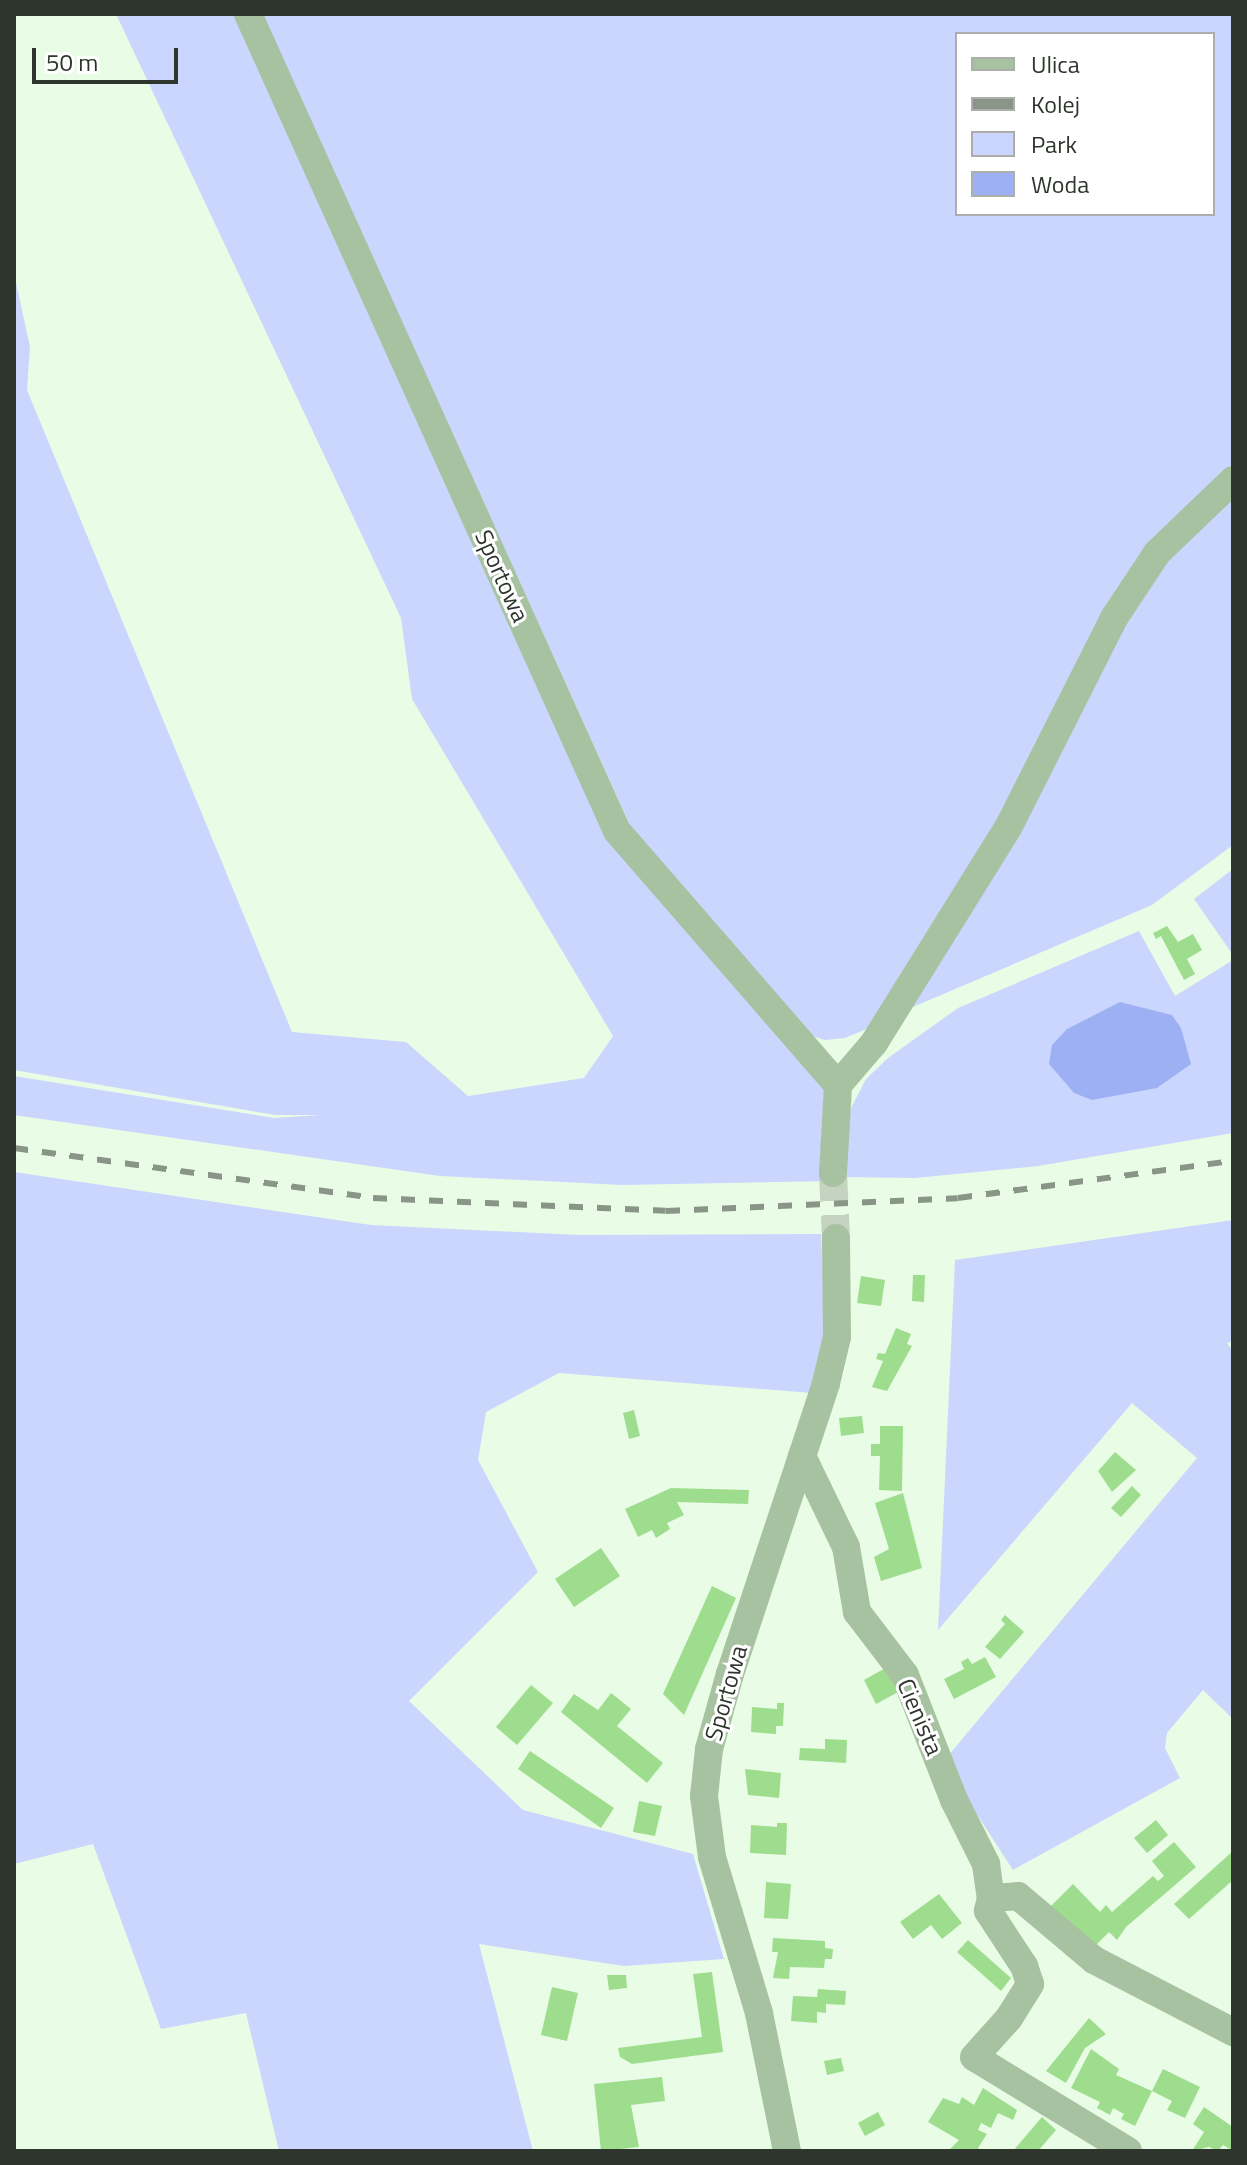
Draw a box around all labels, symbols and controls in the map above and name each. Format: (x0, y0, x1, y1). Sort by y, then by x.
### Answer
scale bar (36, 32, 182, 82)
legend (955, 32, 1215, 216)
text: 50 m (46, 44, 98, 80)
text: Ulica (1031, 46, 1080, 82)
text: Kolej (1031, 86, 1080, 122)
text: Park (1031, 126, 1077, 162)
text: Woda (1031, 166, 1089, 202)
street label: Sportowa (469, 525, 535, 627)
street label: Sportowa (699, 1642, 753, 1744)
street label: Cienista (891, 1674, 949, 1760)

